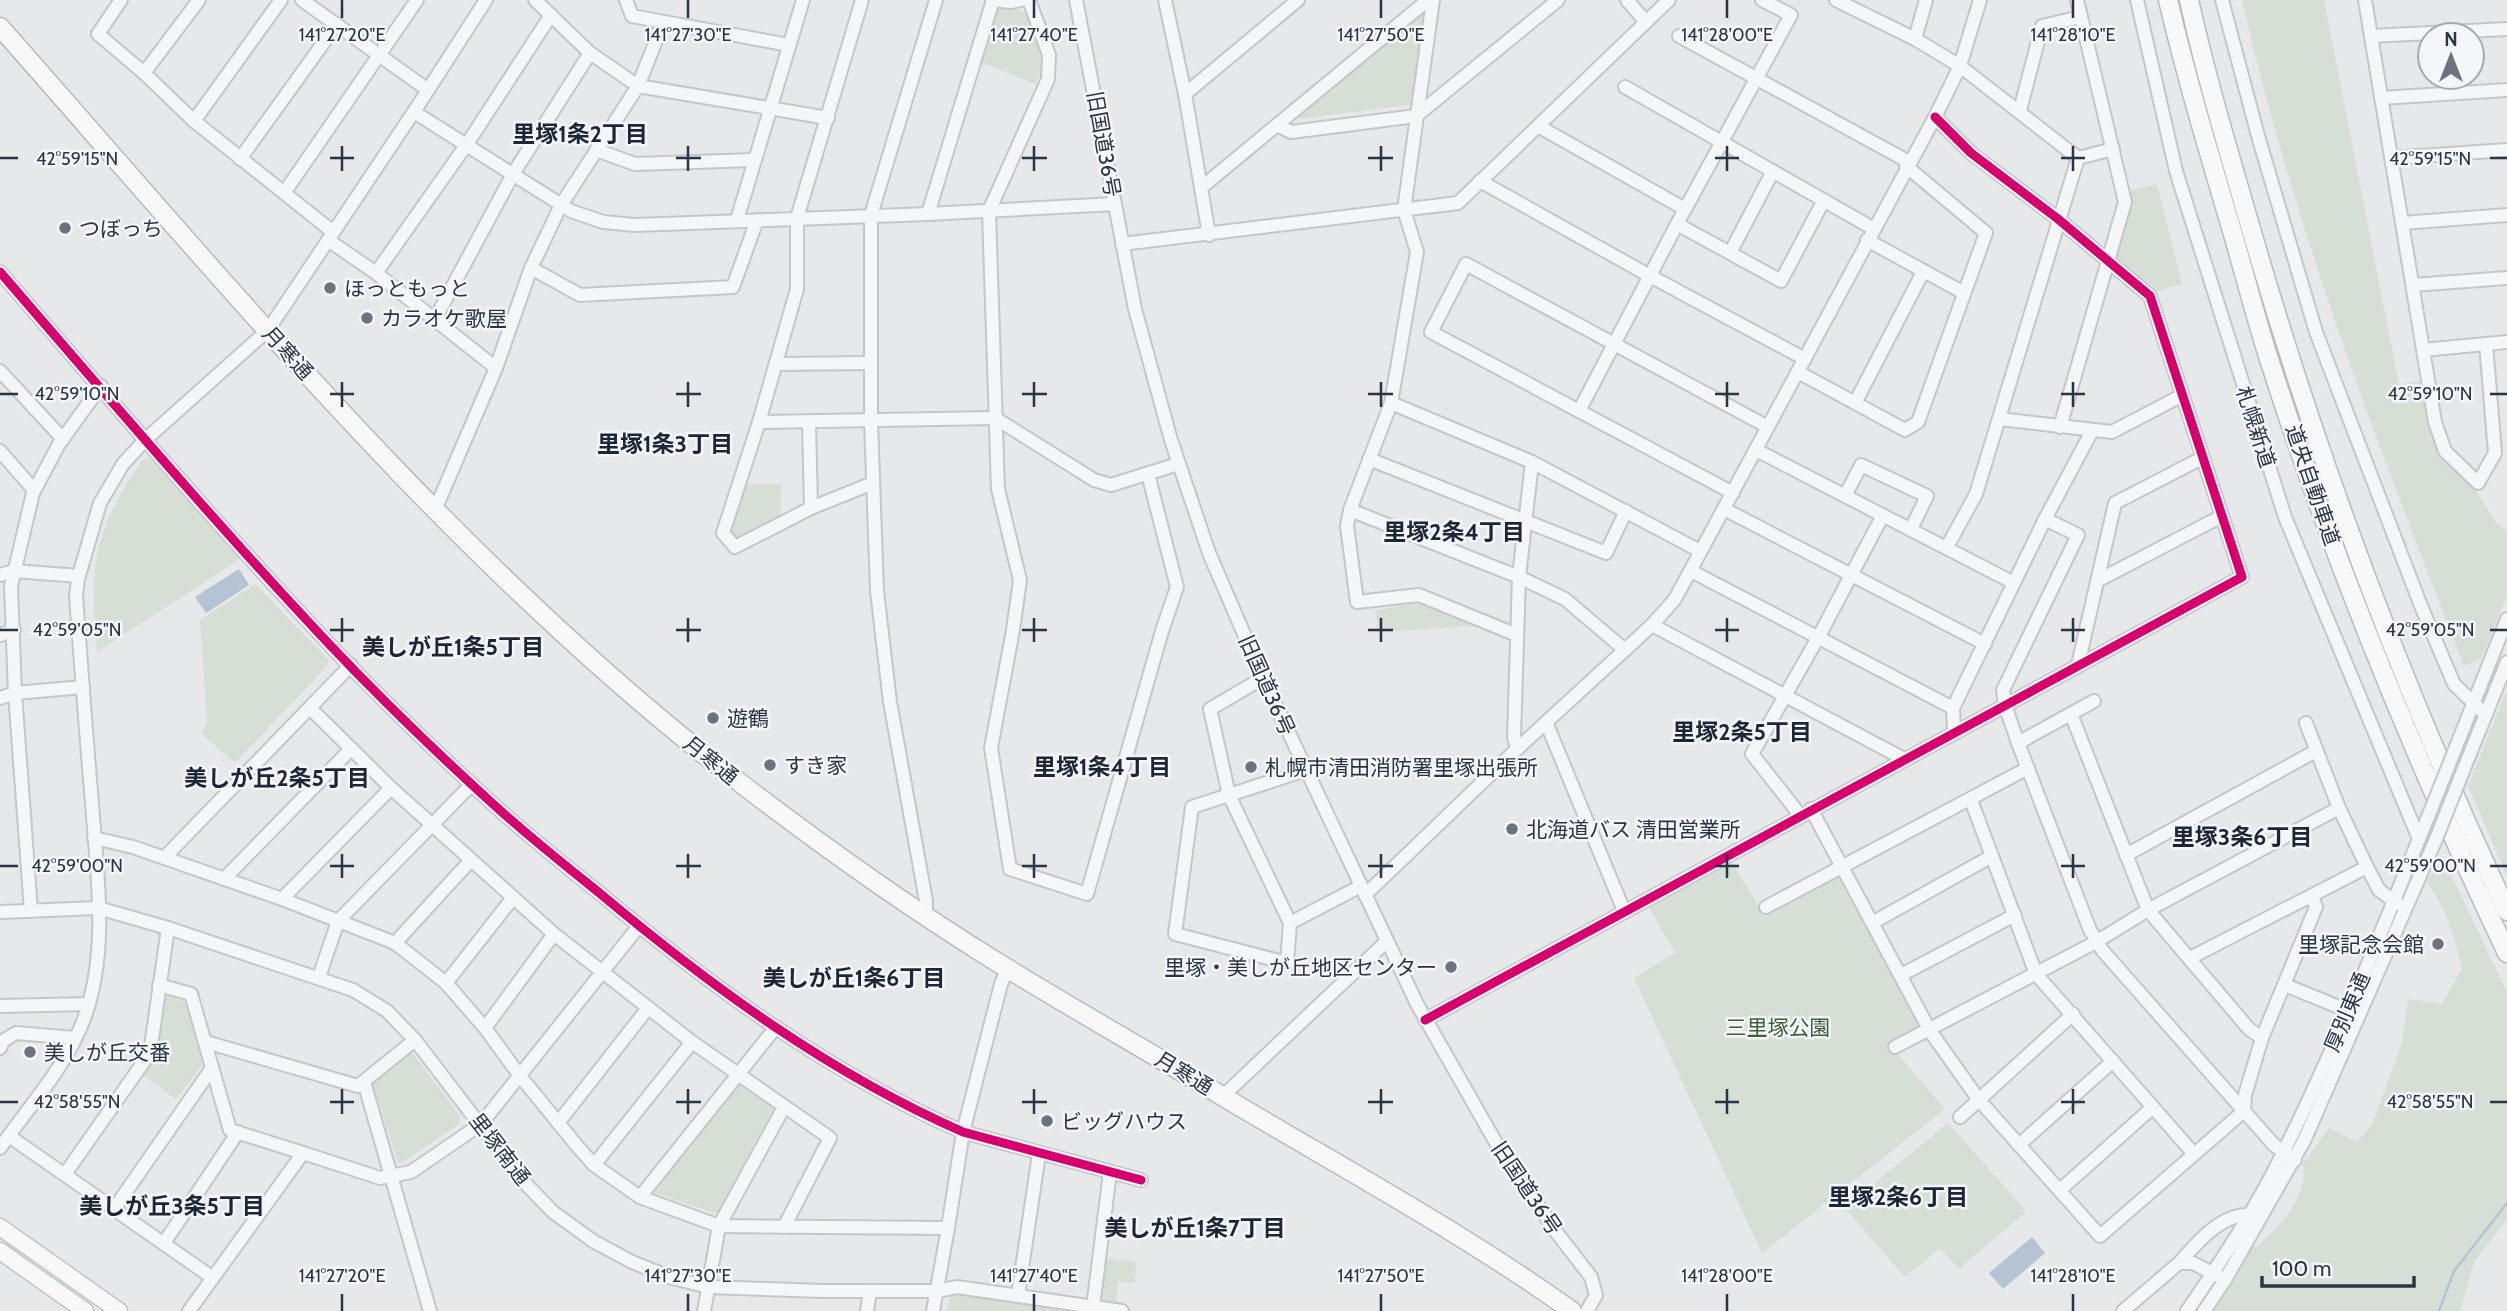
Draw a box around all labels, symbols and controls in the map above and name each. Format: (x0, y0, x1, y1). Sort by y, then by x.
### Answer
north arrow (2416, 21, 2486, 91)
text: 141°27'20"E (299, 24, 385, 46)
text: 141°27'30"E (644, 24, 732, 46)
text: 141°27'40"E (990, 24, 1078, 46)
text: 141°27'50"E (1337, 24, 1425, 46)
text: 141°28'00"E (1681, 24, 1773, 46)
text: 141°28'10"E (2030, 24, 2116, 46)
text: N (2444, 28, 2458, 51)
street label: 旧国道36号 (1082, 89, 1126, 199)
district label: 里塚1条2丁目 (512, 120, 648, 148)
text: 42°59'15"N (36, 148, 118, 170)
text: 42°59'15"N (2389, 148, 2471, 170)
place label: つぼっち (79, 216, 163, 241)
marker: つぼっち (57, 220, 73, 236)
place label: ほっともっと (344, 276, 470, 301)
marker: ほっともっと (322, 280, 338, 296)
place label: カラオケ歌屋 (381, 306, 507, 331)
marker: カラオケ歌屋 (359, 310, 375, 326)
street label: 月寒通 (258, 321, 318, 385)
text: 42°59'10"N (34, 383, 120, 405)
street label: 札幌新道 (2231, 383, 2281, 471)
text: 42°59'10"N (2387, 383, 2473, 405)
street label: 道央自動車道 (2281, 421, 2345, 549)
district label: 里塚1条3丁目 (597, 430, 733, 458)
district label: 里塚2条4丁目 (1383, 518, 1525, 546)
text: 42°59'05"N (33, 619, 121, 641)
text: 42°59'05"N (2386, 619, 2474, 641)
street label: 旧国道36号 (1234, 631, 1300, 739)
district label: 美しが丘1条5丁目 (362, 633, 544, 661)
place label: 遊鶴 (727, 706, 769, 731)
marker: 遊鶴 (705, 710, 721, 726)
district label: 里塚2条5丁目 (1672, 718, 1812, 746)
street label: 月寒通 (679, 730, 743, 790)
place label: すき家 (784, 753, 847, 778)
district label: 里塚1条4丁目 (1033, 753, 1171, 781)
place label: 札幌市清田消防署里塚出張所 (1265, 755, 1538, 780)
marker: すき家 (762, 757, 778, 773)
marker: 札幌市清田消防署里塚出張所 (1243, 759, 1259, 775)
district label: 美しが丘2条5丁目 (184, 764, 370, 792)
place label: 北海道バス 清田営業所 (1526, 817, 1741, 842)
marker: 北海道バス 清田営業所 (1504, 821, 1520, 837)
district label: 里塚3条6丁目 (2172, 823, 2312, 851)
text: 42°59'00"N (31, 855, 123, 877)
text: 42°59'00"N (2384, 855, 2476, 877)
place label: 里塚記念会館 (2298, 932, 2424, 957)
marker: 里塚記念会館 (2430, 936, 2446, 952)
place label: 里塚・美しが丘地区センター (1164, 955, 1437, 980)
marker: 里塚・美しが丘地区センター (1443, 959, 1459, 975)
district label: 美しが丘1条6丁目 (763, 964, 945, 992)
street label: 厚別東通 (2319, 968, 2375, 1056)
park label: 三里塚公園 (1726, 1015, 1831, 1040)
place label: 美しが丘交番 (44, 1040, 170, 1065)
marker: 美しが丘交番 (22, 1044, 38, 1060)
street label: 月寒通 (1151, 1046, 1217, 1100)
text: 42°58'55"N (34, 1091, 120, 1113)
text: 42°58'55"N (2387, 1091, 2473, 1113)
street label: 里塚南通 (464, 1108, 536, 1190)
place label: ビッグハウス (1061, 1109, 1187, 1134)
marker: ビッグハウス (1039, 1113, 1055, 1129)
street label: 旧国道36号 (1487, 1137, 1567, 1239)
district label: 里塚2条6丁目 (1828, 1183, 1968, 1211)
district label: 美しが丘3条5丁目 (79, 1192, 265, 1220)
district label: 美しが丘1条7丁目 (1104, 1214, 1286, 1242)
scale bar (2262, 1244, 2414, 1288)
text: 100 m (2272, 1256, 2331, 1281)
text: 141°27'20"E (299, 1265, 385, 1287)
text: 141°27'30"E (644, 1265, 732, 1287)
text: 141°27'40"E (990, 1265, 1078, 1287)
text: 141°27'50"E (1337, 1265, 1425, 1287)
text: 141°28'00"E (1681, 1265, 1773, 1287)
text: 141°28'10"E (2030, 1265, 2116, 1287)

